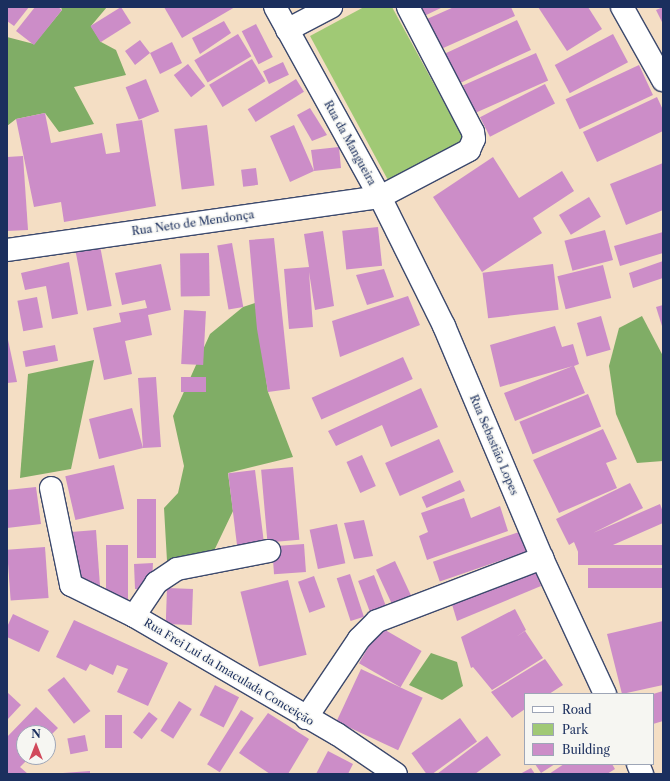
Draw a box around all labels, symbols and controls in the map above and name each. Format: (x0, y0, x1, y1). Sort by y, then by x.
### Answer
street label: Rua da Mangueira (321, 98, 379, 188)
street label: Rua Neto de Mendonça (131, 208, 255, 238)
street label: Rua Sebastião Lopes (467, 393, 521, 497)
street label: Rua Frei Lui da Imaculada Conceição (141, 616, 317, 728)
legend (524, 693, 654, 765)
text: Road (562, 702, 592, 717)
text: Park (562, 722, 588, 737)
north arrow (16, 725, 56, 765)
text: N (31, 727, 41, 741)
text: Building (562, 742, 610, 757)

